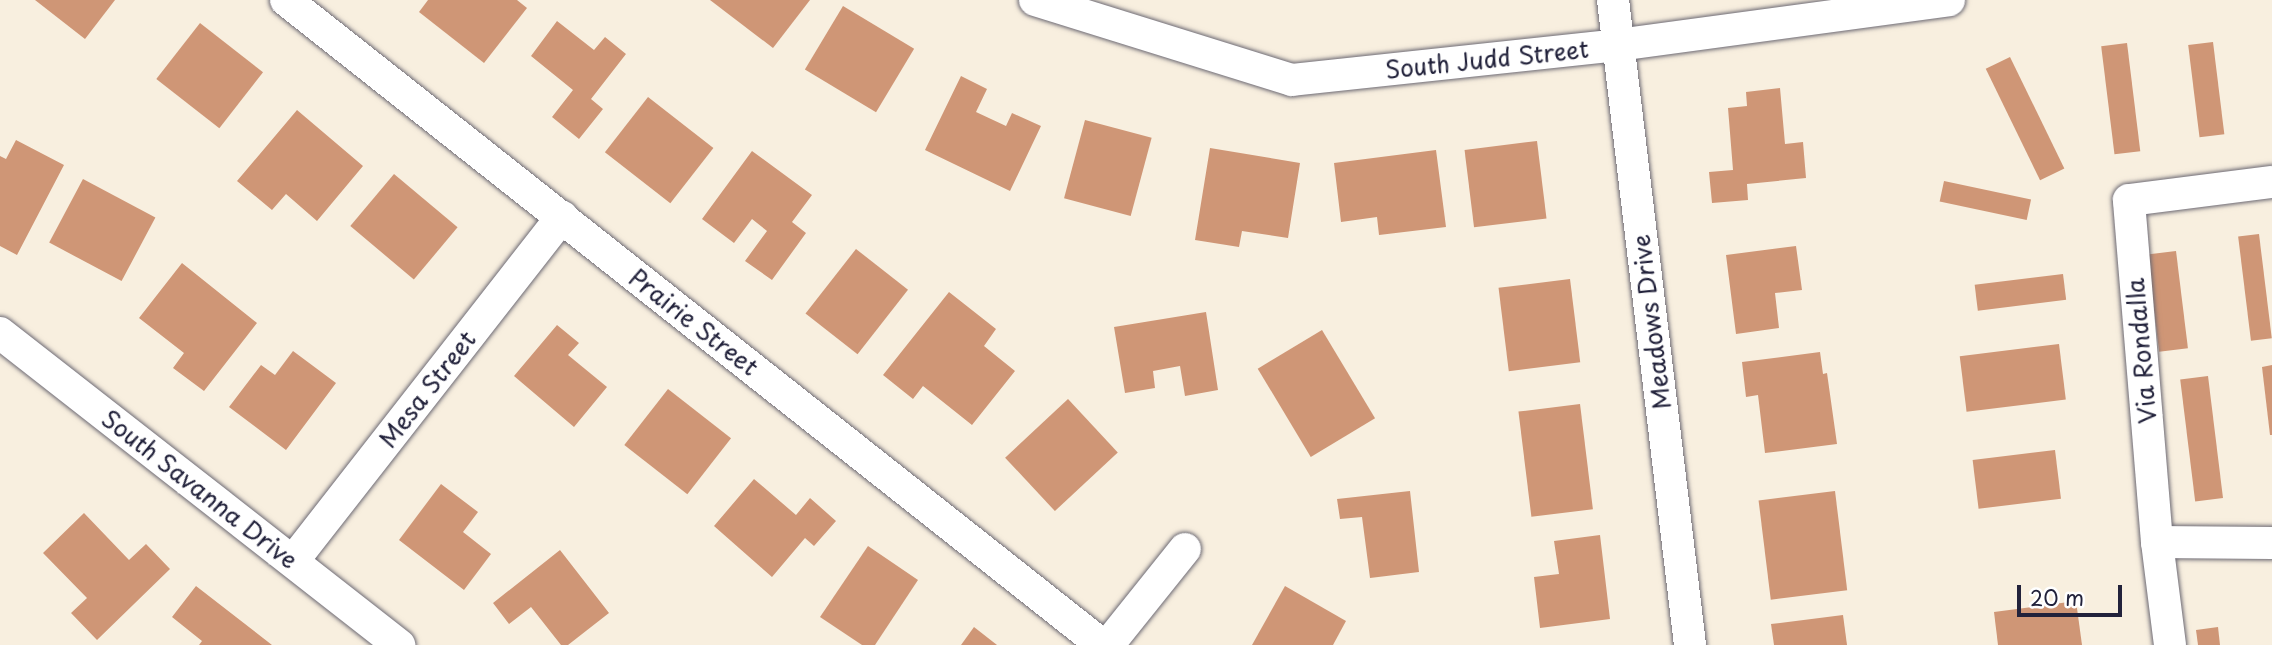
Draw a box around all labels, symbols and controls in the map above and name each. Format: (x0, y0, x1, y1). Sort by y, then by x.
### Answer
street label: South Judd Street (1382, 34, 1592, 84)
street label: Meadows Drive (1626, 233, 1676, 411)
street label: Prairie Street (623, 262, 765, 382)
street label: Via Rondalla (2120, 276, 2162, 426)
street label: Mesa Street (372, 325, 482, 453)
street label: South Savanna Drive (96, 403, 304, 575)
scale bar (2020, 572, 2125, 616)
text: 20 m (2030, 581, 2084, 613)

